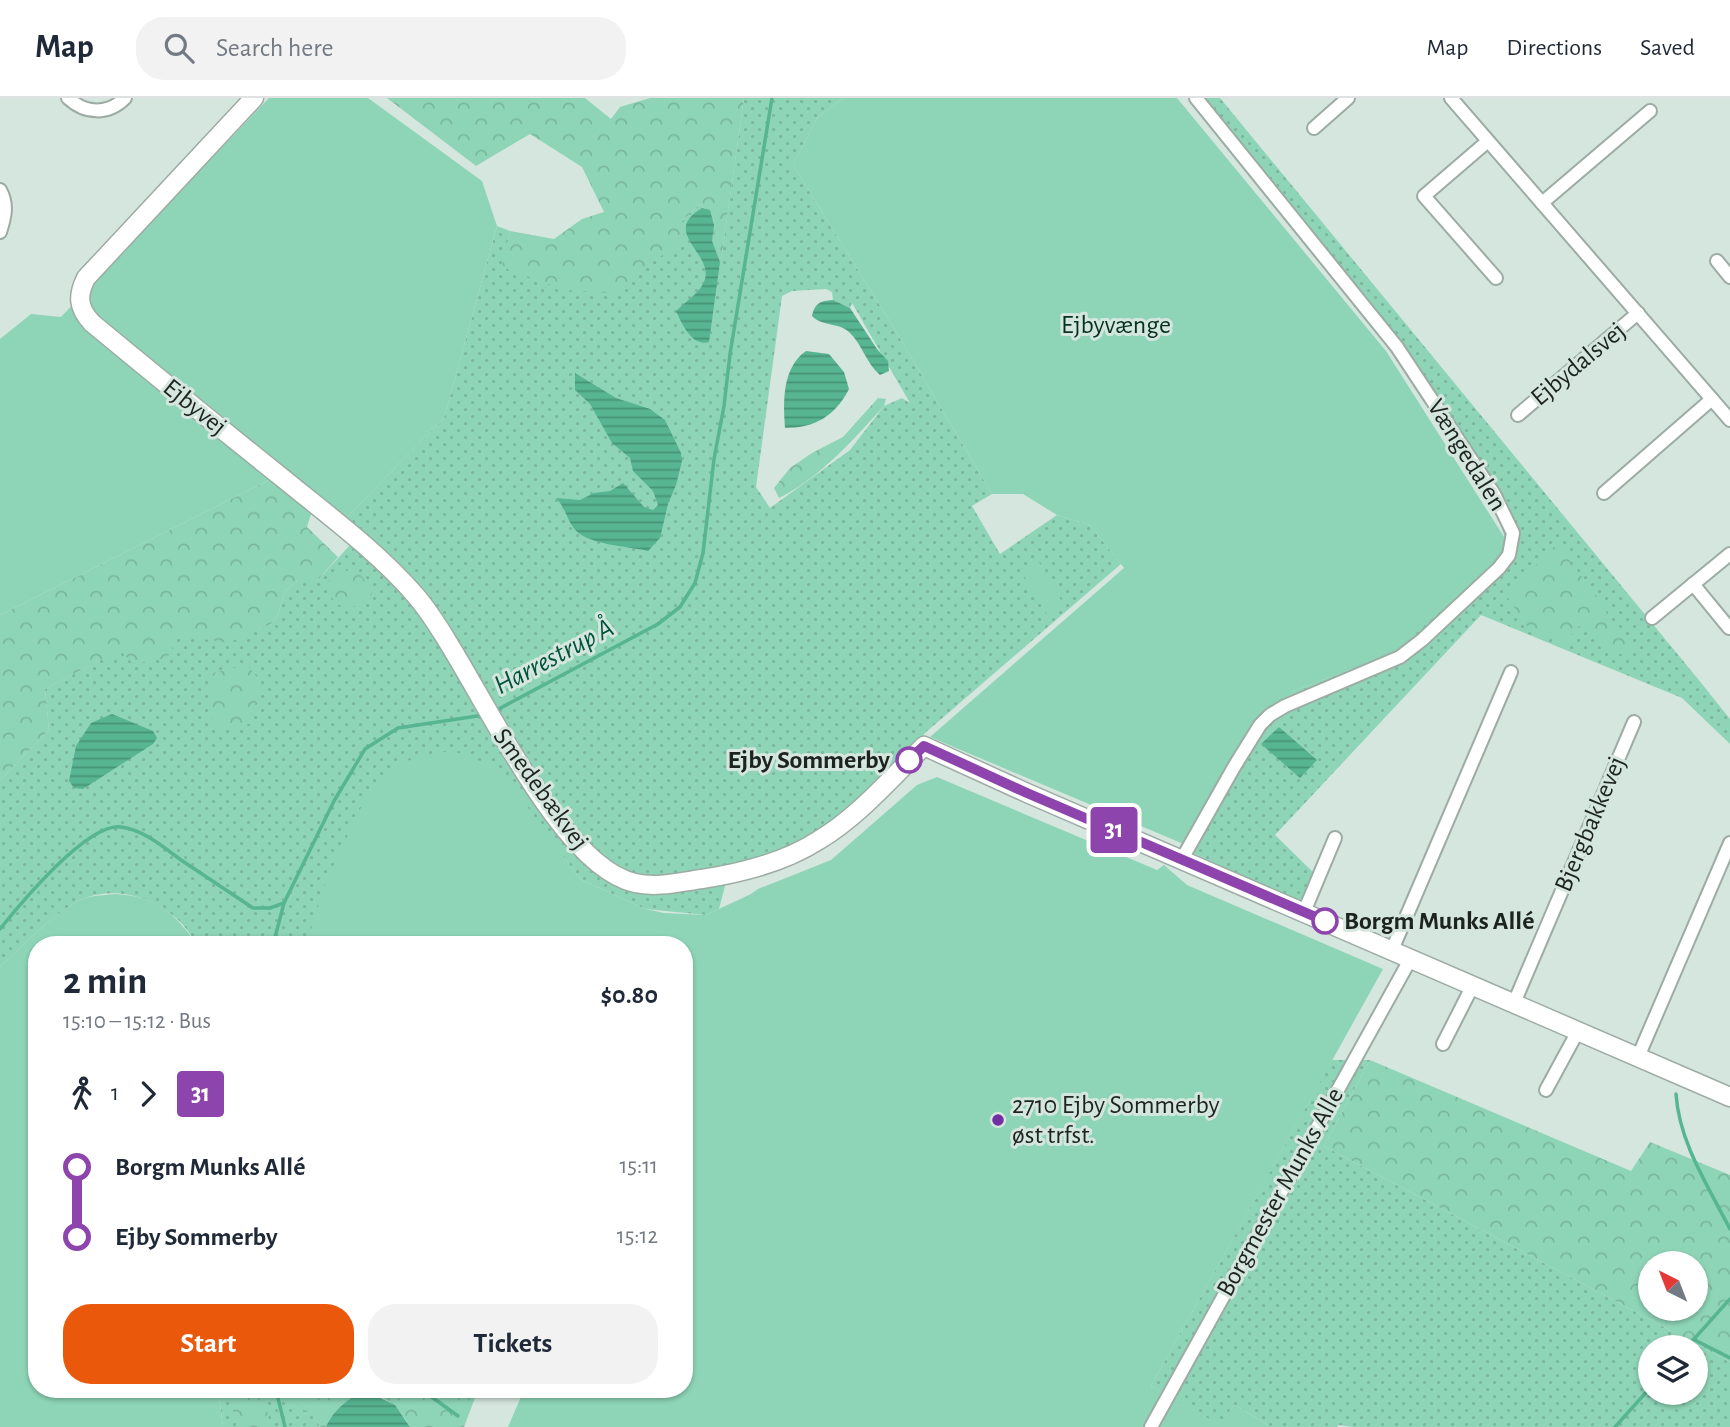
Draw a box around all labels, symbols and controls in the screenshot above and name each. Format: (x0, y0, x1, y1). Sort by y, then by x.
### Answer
search box (136, 17, 626, 80)
icon: search (160, 29, 198, 67)
text: Map (35, 31, 94, 64)
text: Search here (216, 35, 334, 61)
text: Map (1426, 36, 1468, 60)
text: Directions (1506, 36, 1602, 60)
text: Saved (1640, 36, 1695, 60)
park label: Ejbyvænge (1061, 312, 1171, 338)
street label: Ejbydalsvej (1526, 317, 1630, 411)
street label: Ejbyvej (158, 374, 232, 440)
street label: Vængedalen (1423, 395, 1511, 515)
water label: Harrestrup Å (488, 611, 618, 700)
street label: Smedebækvej (489, 724, 593, 854)
place label: Ejby Sommerby (727, 747, 890, 773)
marker: Ejby Sommerby (896, 747, 922, 773)
street label: Bjergbakkevej (1550, 753, 1630, 895)
line badge: 31 (1082, 807, 1146, 853)
text: 31 (1105, 818, 1123, 842)
marker: Borgm Munks Allé (1312, 908, 1338, 934)
place label: Borgm Munks Allé (1344, 908, 1534, 934)
text: 2 min (63, 963, 147, 1001)
text: $0.80 (600, 982, 658, 1008)
text: 15:10 – 15:12 · Bus (63, 1010, 211, 1033)
icon: walk (63, 1075, 101, 1113)
icon: forward (129, 1075, 167, 1113)
text: 1 (111, 1082, 119, 1105)
text: 31 (191, 1082, 210, 1106)
street label: Borgmester Munks Alle (1212, 1083, 1348, 1301)
place label: 2710 Ejby Sommerby øst trfst. (1012, 1092, 1220, 1148)
marker: 2710 Ejby Sommerby øst trfst. (990, 1112, 1006, 1128)
text: Borgm Munks Allé (115, 1154, 305, 1180)
text: 15:11 (619, 1155, 658, 1178)
text: Ejby Sommerby (115, 1224, 278, 1250)
text: 15:12 (617, 1225, 658, 1248)
north arrow (1638, 1251, 1708, 1321)
map controls (1638, 1251, 1708, 1405)
button: Start (63, 1304, 354, 1384)
button: Tickets (368, 1304, 658, 1384)
button: layers (1638, 1335, 1708, 1405)

